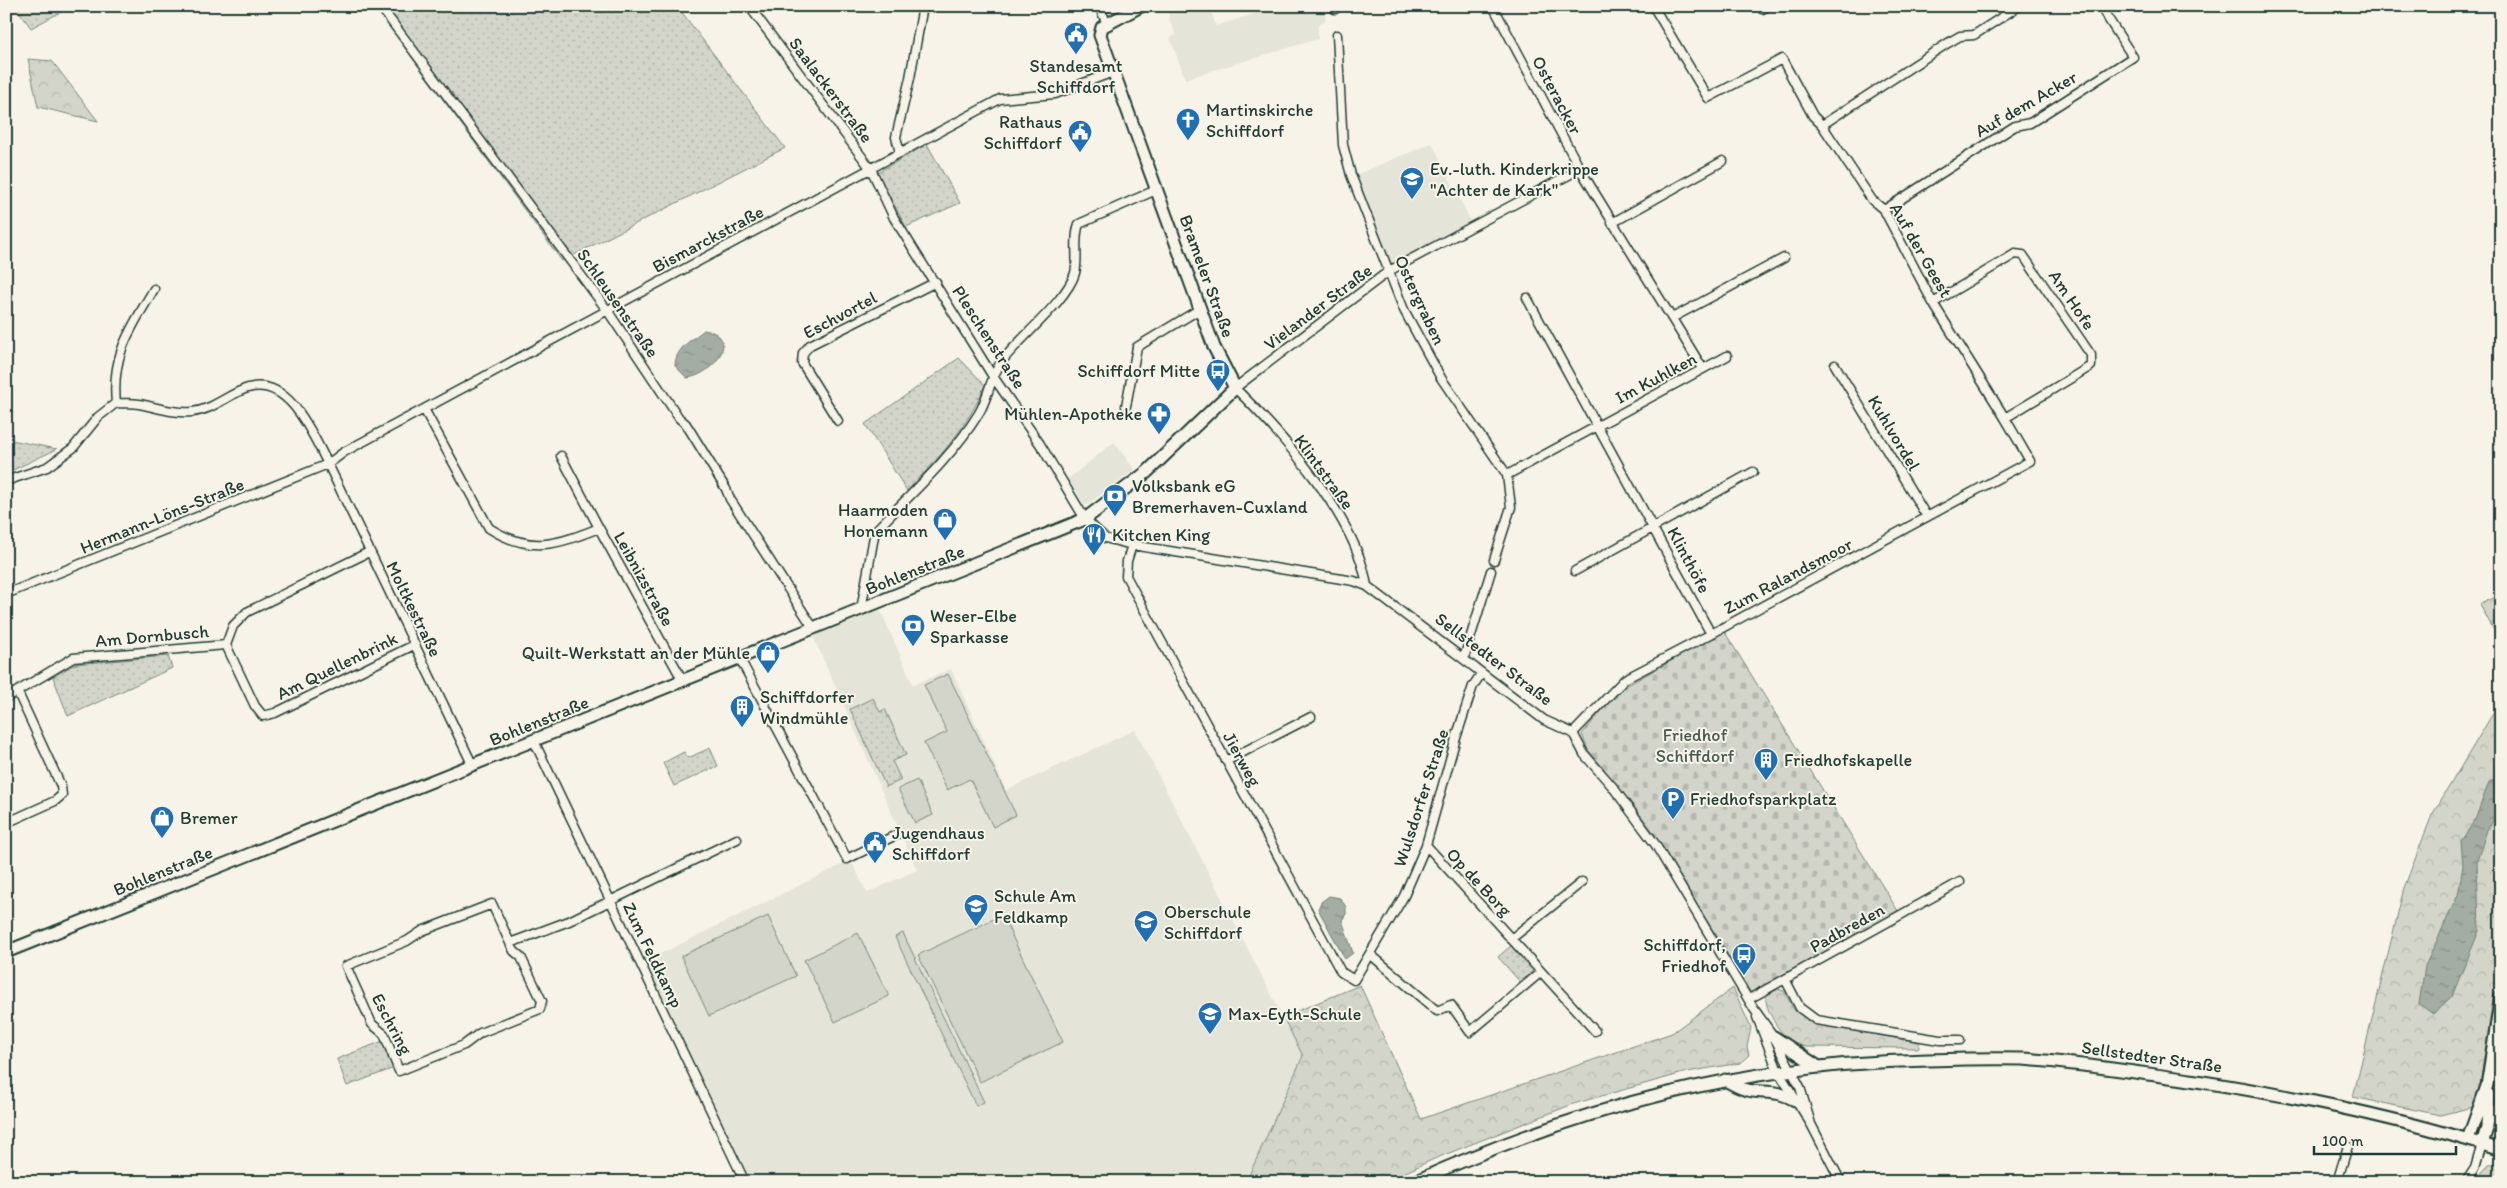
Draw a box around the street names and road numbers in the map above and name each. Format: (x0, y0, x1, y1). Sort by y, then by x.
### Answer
street label: Saalackerstraße (784, 33, 878, 147)
street label: Osteracker (1527, 52, 1587, 139)
street label: Auf dem Acker (1971, 65, 2082, 142)
street label: Auf der Geest (1885, 199, 1957, 302)
street label: Bismarckstraße (649, 200, 767, 278)
street label: Brameler Straße (1175, 212, 1239, 340)
street label: Schleusenstraße (572, 244, 664, 362)
street label: Ostergraben (1390, 252, 1450, 348)
street label: Vielander Straße (1259, 259, 1377, 355)
street label: Am Hofe (2044, 266, 2100, 334)
street label: Pleschenstraße (947, 281, 1031, 393)
street label: Eschvortel (799, 286, 881, 344)
street label: Im Kuhlken (1612, 347, 1701, 409)
street label: Kuhlvordel (1863, 391, 1925, 475)
street label: Klintstraße (1289, 430, 1359, 514)
street label: Hermann-Löns-Straße (77, 473, 247, 559)
street label: Klinthöfe (1662, 523, 1716, 597)
street label: Leibnizstraße (609, 528, 679, 630)
street label: Zum Ralandsmoor (1720, 532, 1857, 619)
street label: Bohlenstraße (862, 540, 968, 600)
street label: Moltkestraße (381, 557, 447, 661)
street label: Sellstedter Straße (1431, 608, 1557, 710)
street label: Am Dornbusch (94, 620, 210, 652)
street label: Am Quellenbrink (273, 627, 401, 705)
street label: Bohlenstraße (486, 691, 592, 751)
street label: Wulsdorfer Straße (1388, 726, 1454, 870)
street label: Jierweg (1218, 728, 1266, 791)
street label: Bohlenstraße (110, 841, 216, 901)
street label: Op de Borg (1442, 843, 1517, 922)
street label: Padbreden (1806, 898, 1889, 958)
street label: Zum Feldkamp (618, 899, 688, 1011)
street label: Eschring (367, 990, 418, 1059)
street label: Sellstedter Straße (2080, 1036, 2224, 1078)

